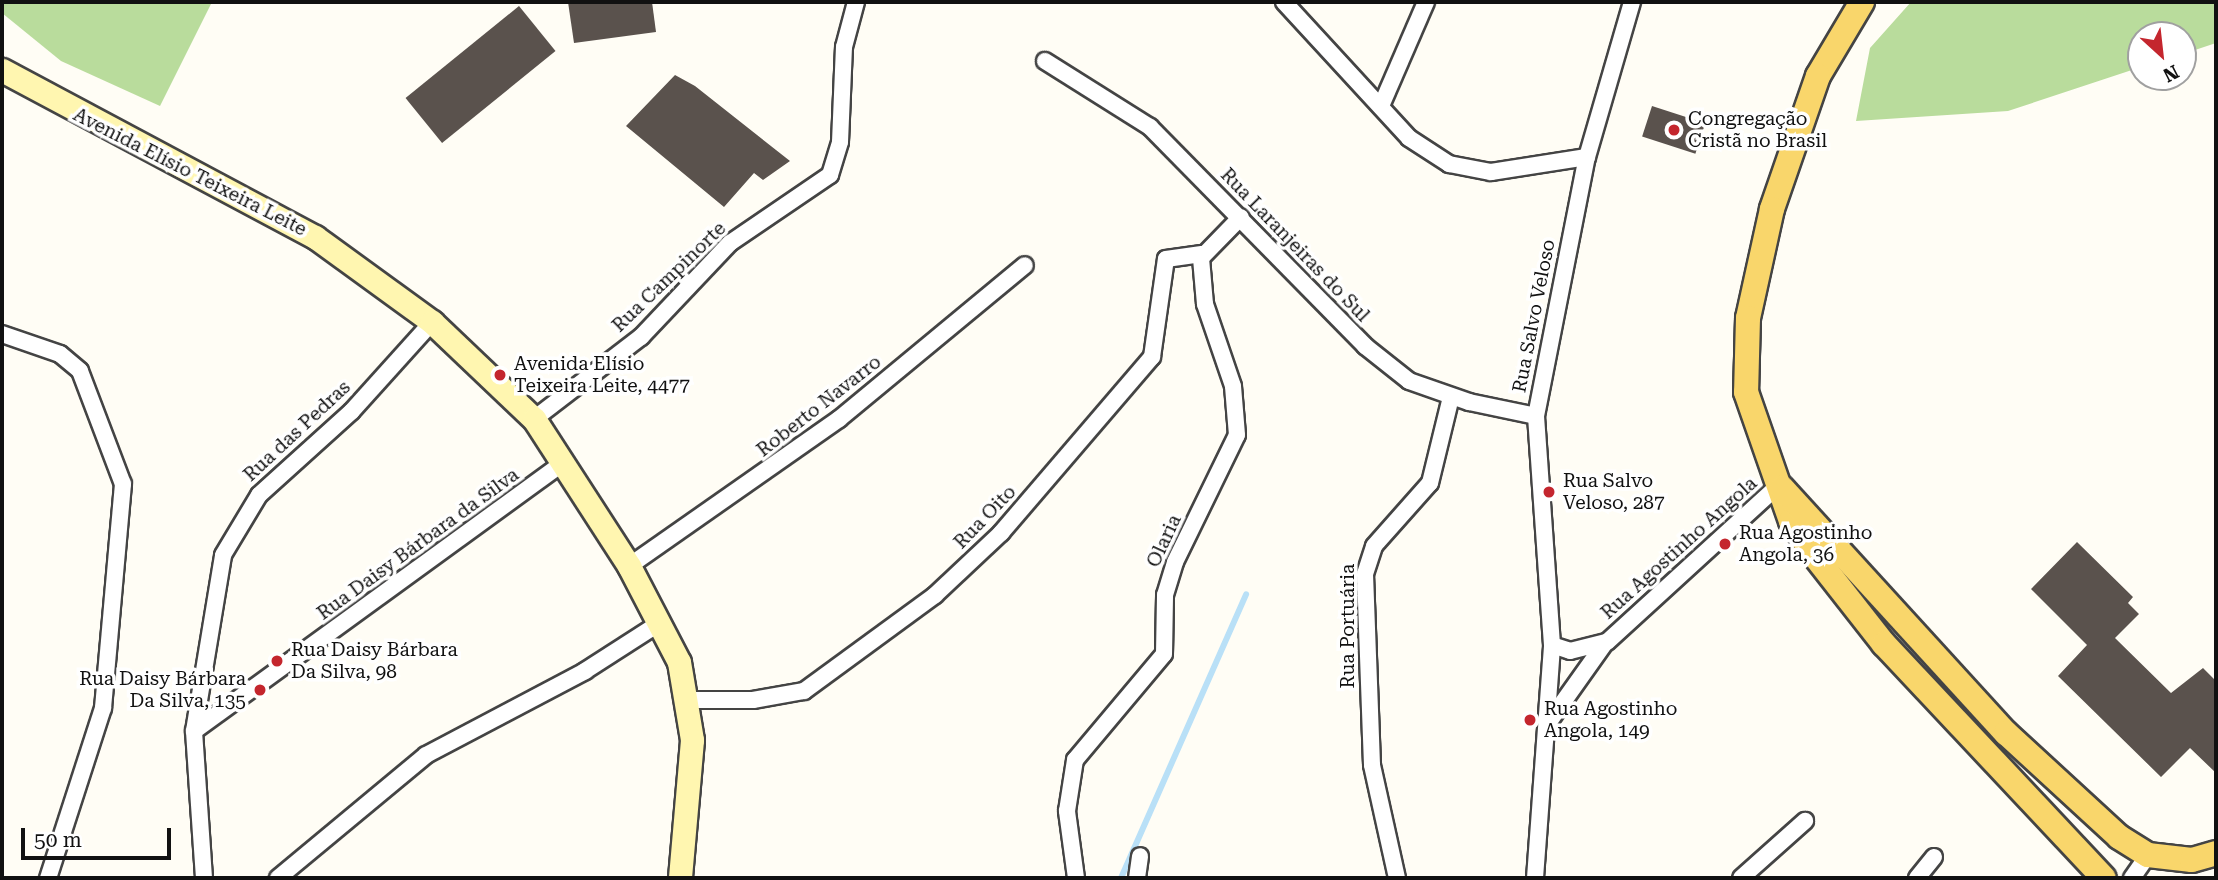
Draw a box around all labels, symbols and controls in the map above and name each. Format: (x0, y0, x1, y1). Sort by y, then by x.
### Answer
north arrow (2127, 21, 2197, 91)
text: N (2159, 60, 2183, 87)
street label: Avenida Elísio Teixeira Leite (70, 103, 310, 241)
place label: Congregação Cristã no Brasil (1688, 108, 1827, 152)
marker: Congregação Cristã no Brasil (1666, 122, 1682, 138)
street label: Rua Laranjeiras do Sul (1216, 164, 1374, 326)
street label: Rua Campinorte (608, 217, 730, 337)
street label: Rua Salvo Veloso (1508, 237, 1560, 395)
street label: Roberto Navarro (752, 350, 886, 462)
place label: Avenida Elísio Teixeira Leite, 4477 (514, 353, 690, 397)
marker: Avenida Elísio Teixeira Leite, 4477 (492, 367, 508, 383)
street label: Rua das Pedras (239, 376, 355, 486)
street label: Rua Daisy Bárbara da Silva (313, 463, 523, 625)
place label: Rua Salvo Veloso, 287 (1563, 470, 1665, 514)
street label: Rua Agostinho Angola (1596, 472, 1762, 624)
street label: Rua Oito (949, 480, 1021, 554)
marker: Rua Salvo Veloso, 287 (1541, 484, 1557, 500)
street label: Olaria (1142, 511, 1186, 571)
place label: Rua Agostinho Angola, 36 (1739, 522, 1872, 566)
marker: Rua Agostinho Angola, 36 (1717, 536, 1733, 552)
street label: Rua Portuária (1337, 564, 1359, 688)
place label: Rua Daisy Bárbara Da Silva, 98 (291, 639, 458, 683)
marker: Rua Daisy Bárbara Da Silva, 98 (269, 653, 285, 669)
place label: Rua Daisy Bárbara Da Silva, 135 (79, 668, 246, 712)
marker: Rua Daisy Bárbara Da Silva, 135 (252, 682, 268, 698)
place label: Rua Agostinho Angola, 149 (1544, 698, 1677, 742)
marker: Rua Agostinho Angola, 149 (1522, 712, 1538, 728)
scale bar (24, 814, 175, 858)
text: 50 m (34, 828, 82, 852)

